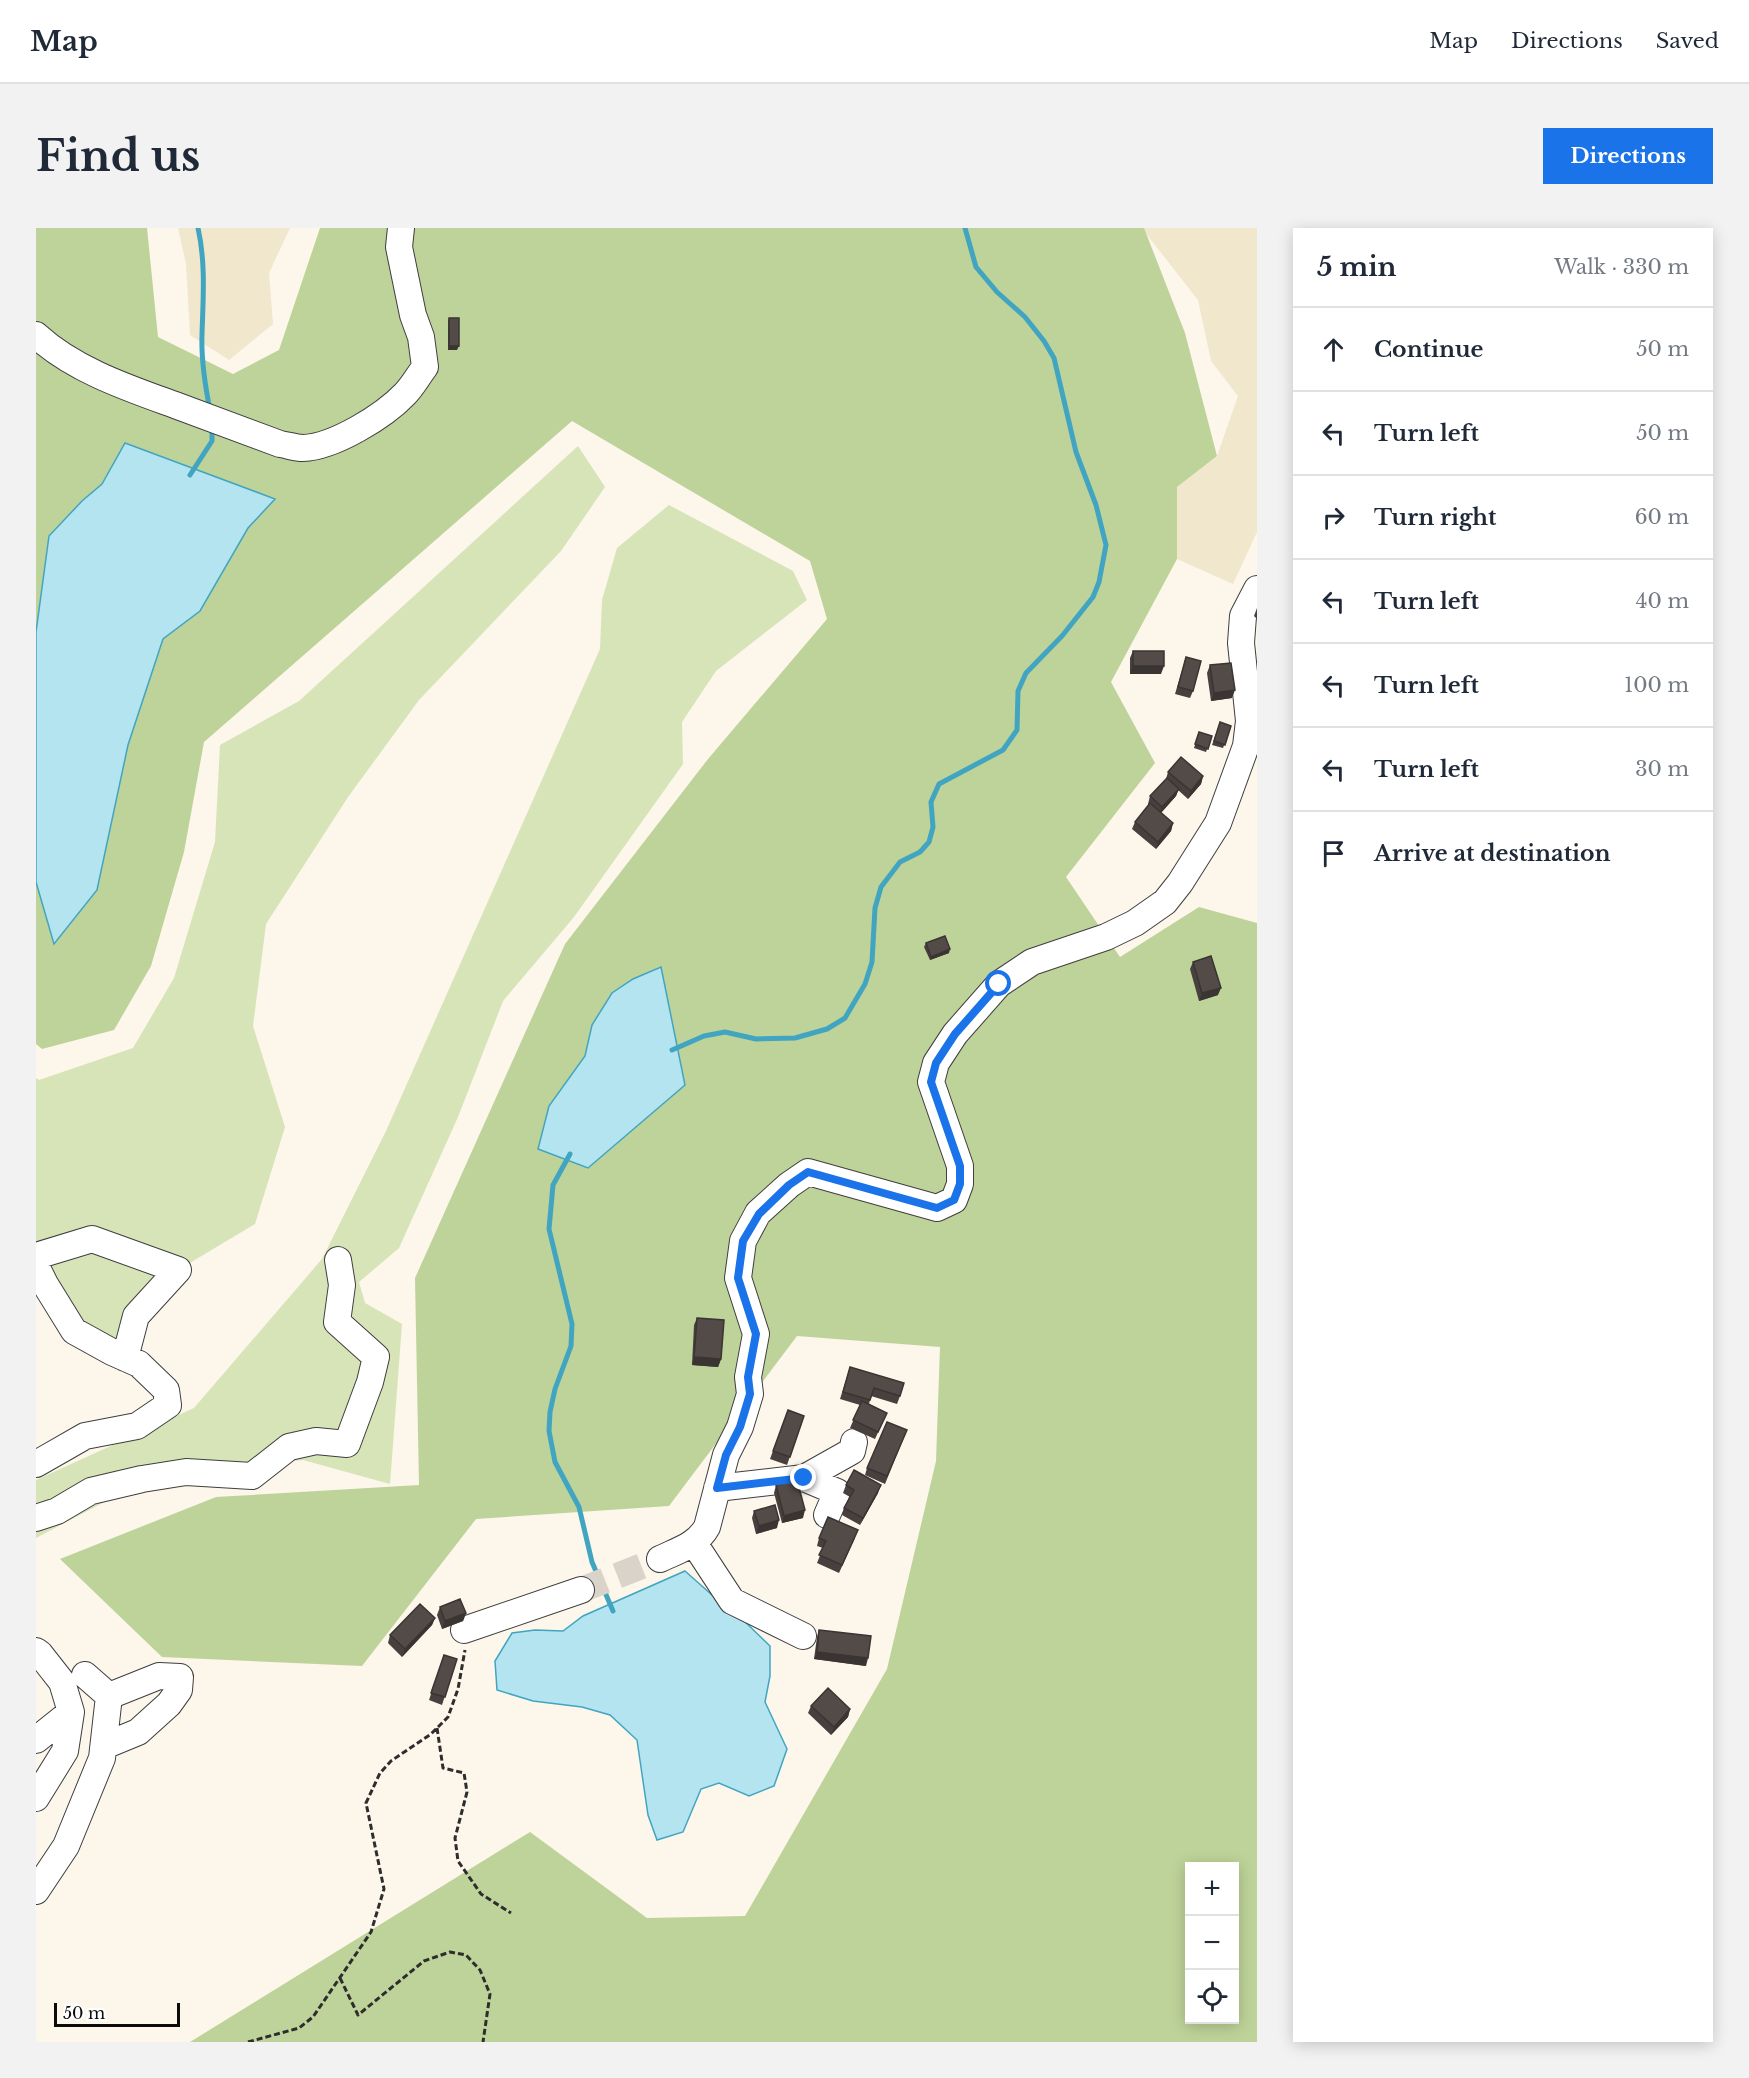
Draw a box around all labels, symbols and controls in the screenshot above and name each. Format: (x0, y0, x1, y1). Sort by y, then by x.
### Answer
text: Map (30, 24, 98, 59)
text: Map (1429, 28, 1478, 54)
text: Directions (1511, 28, 1623, 54)
text: Saved (1656, 28, 1719, 54)
button: Directions (1543, 128, 1713, 184)
text: Find us (36, 130, 200, 182)
text: 5 min (1317, 251, 1396, 283)
text: Walk · 330 m (1554, 255, 1689, 279)
icon: ahead (1317, 333, 1350, 366)
text: Continue (1374, 336, 1483, 363)
text: 50 m (1636, 337, 1689, 361)
icon: left (1317, 417, 1350, 450)
text: Turn left (1374, 420, 1479, 447)
text: 50 m (1636, 421, 1689, 445)
icon: right (1317, 501, 1350, 534)
text: Turn right (1374, 504, 1496, 531)
text: 60 m (1635, 505, 1689, 529)
icon: left (1317, 585, 1350, 618)
text: Turn left (1374, 588, 1479, 615)
text: 40 m (1636, 589, 1689, 613)
icon: left (1317, 669, 1350, 702)
text: Turn left (1374, 672, 1479, 699)
text: 100 m (1624, 673, 1689, 697)
icon: left (1317, 753, 1350, 786)
text: Turn left (1374, 756, 1479, 783)
text: 30 m (1635, 757, 1689, 781)
icon: arrive (1317, 837, 1350, 870)
text: Arrive at destination (1374, 840, 1611, 867)
route start (985, 970, 1011, 996)
route end (790, 1464, 816, 1490)
map controls (1185, 1862, 1239, 2024)
button: + (1185, 1862, 1239, 1916)
button: − (1185, 1916, 1239, 1970)
button: locate (1185, 1970, 1239, 2024)
scale bar (54, 2000, 180, 2028)
text: 50 m (63, 2003, 105, 2023)

